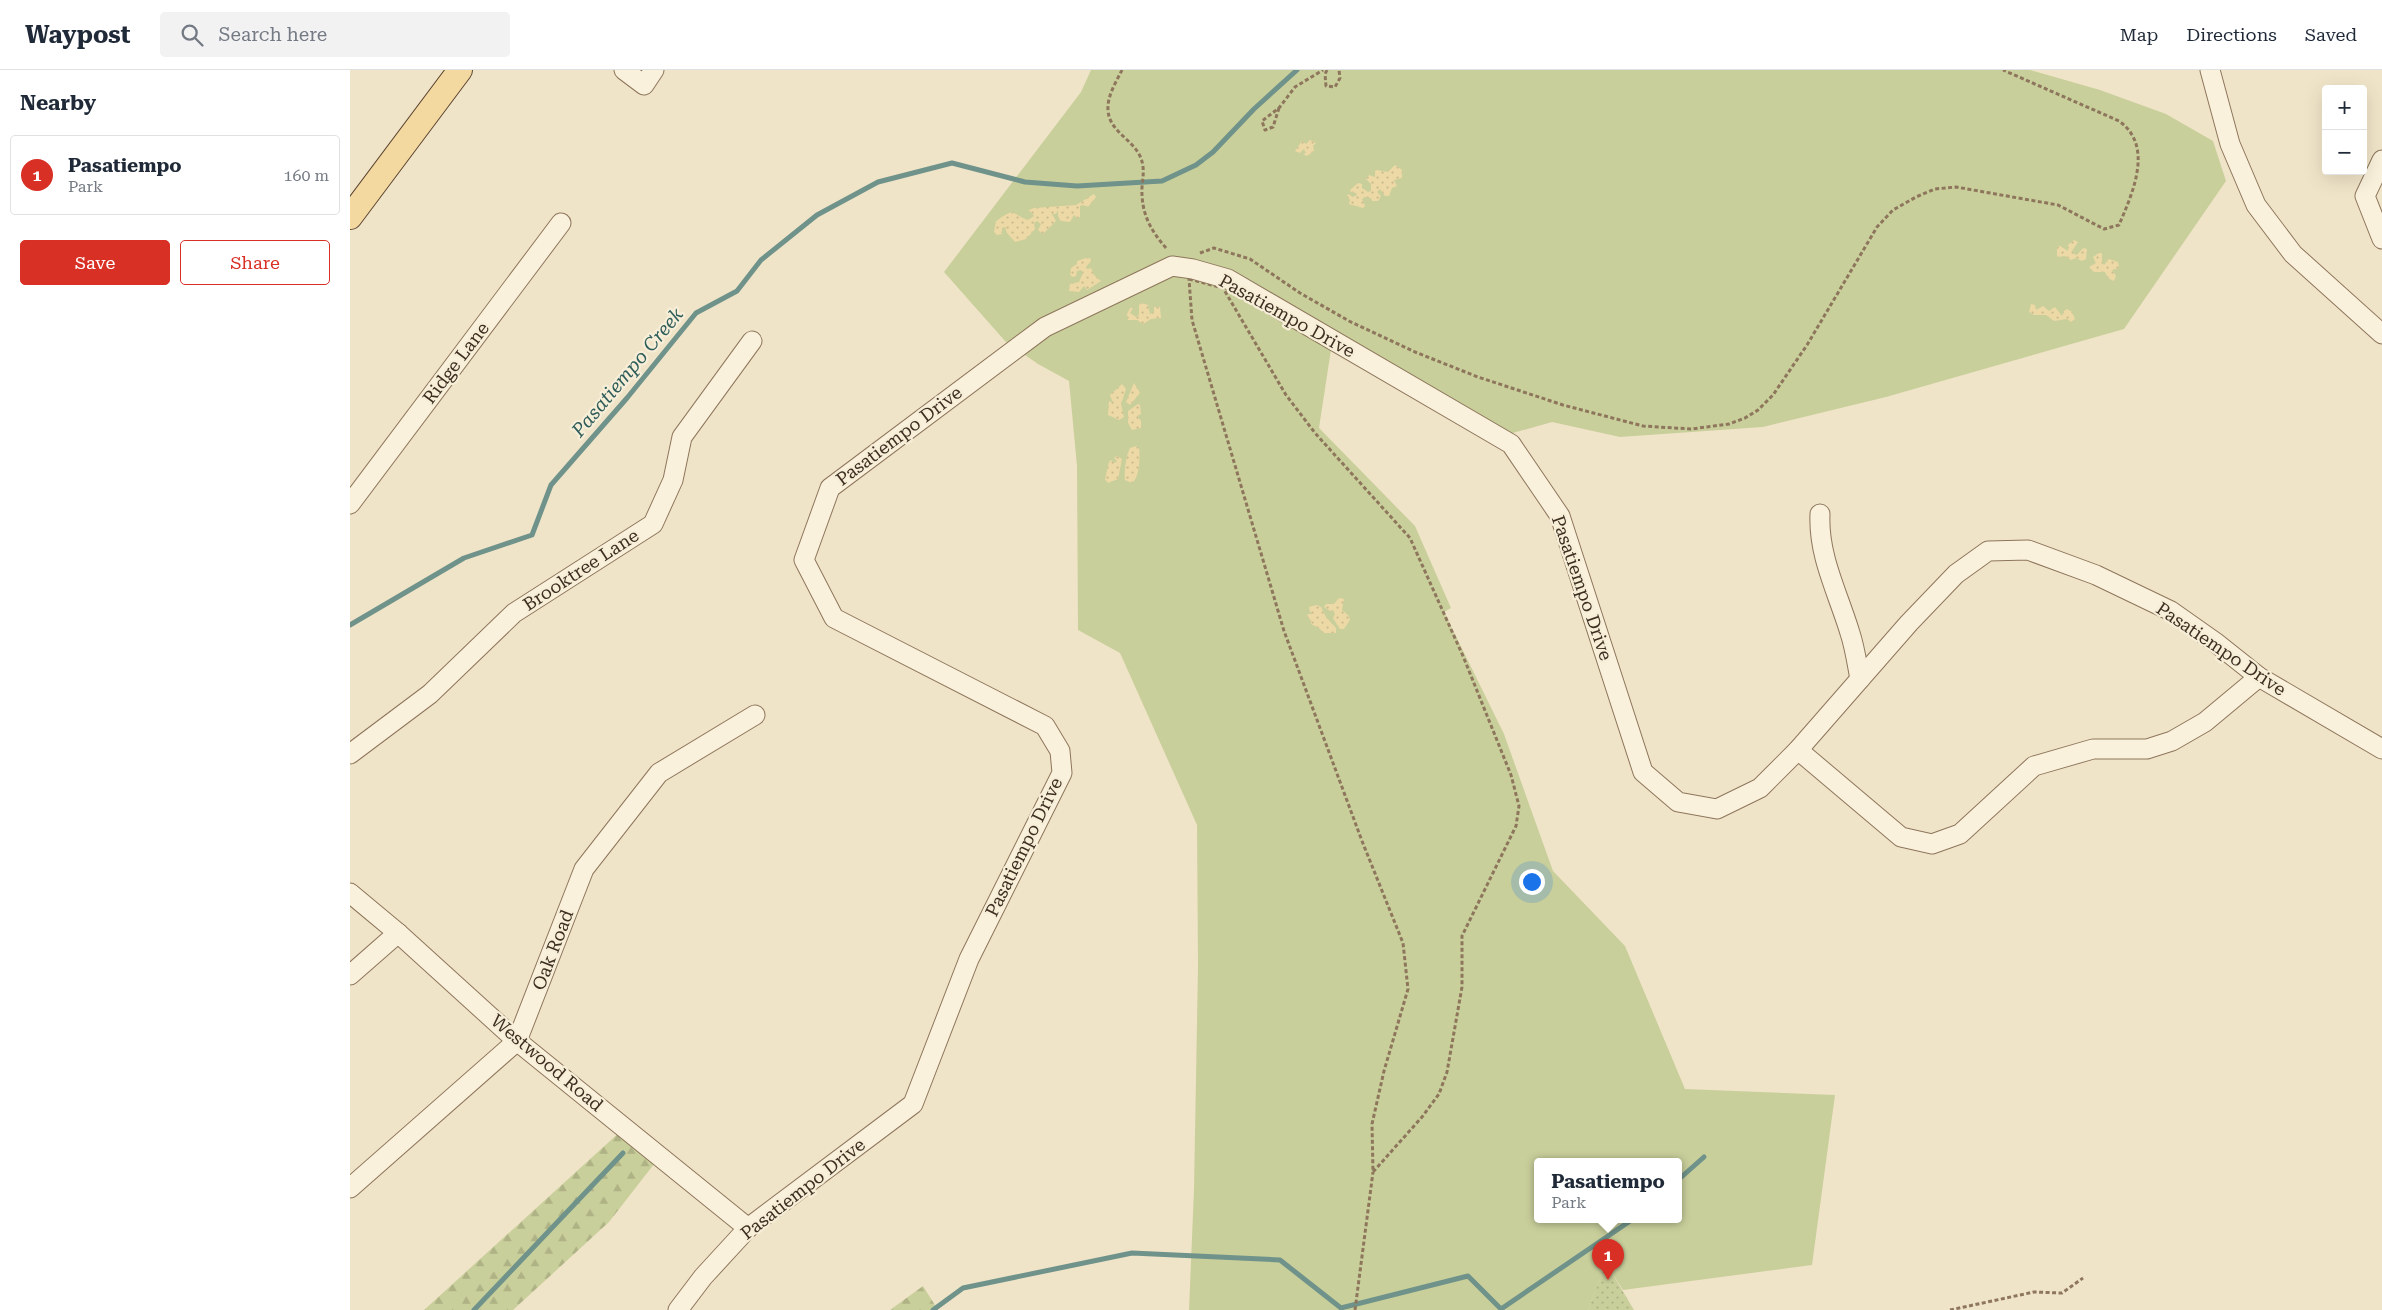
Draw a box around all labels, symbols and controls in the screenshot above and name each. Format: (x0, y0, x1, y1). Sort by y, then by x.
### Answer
search box (160, 12, 510, 57)
text: Waypost (25, 21, 130, 49)
icon: search (178, 21, 206, 49)
text: Search here (218, 23, 327, 46)
text: Map (2120, 24, 2158, 45)
text: Directions (2186, 24, 2277, 45)
text: Saved (2305, 24, 2357, 45)
map controls (2322, 85, 2367, 175)
button: + (2322, 85, 2367, 130)
text: Nearby (20, 91, 96, 115)
button: − (2322, 130, 2367, 175)
text: Pasatiempo (68, 154, 182, 177)
text: 1 (33, 166, 41, 185)
text: 160 m (283, 166, 329, 185)
text: Park (68, 177, 103, 196)
button: Save (20, 240, 170, 285)
button: Share (180, 240, 330, 285)
street label: Pasatiempo Drive (1216, 270, 1359, 362)
water label: Pasatiempo Creek (566, 303, 688, 442)
street label: Ridge Lane (418, 318, 493, 408)
street label: Pasatiempo Drive (832, 381, 966, 490)
street label: Pasatiempo Drive (1548, 513, 1617, 663)
street label: Brooktree Lane (519, 524, 643, 615)
street label: Pasatiempo Drive (2152, 597, 2290, 700)
street label: Pasatiempo Drive (981, 774, 1066, 920)
your location (1519, 869, 1545, 895)
street label: Oak Road (528, 906, 578, 993)
street label: Westwood Road (487, 1010, 608, 1116)
street label: Pasatiempo Drive (736, 1133, 869, 1244)
popup (1534, 1158, 1682, 1223)
text: Pasatiempo (1551, 1170, 1665, 1193)
text: Park (1551, 1193, 1586, 1212)
pin: 1 (1592, 1239, 1624, 1280)

